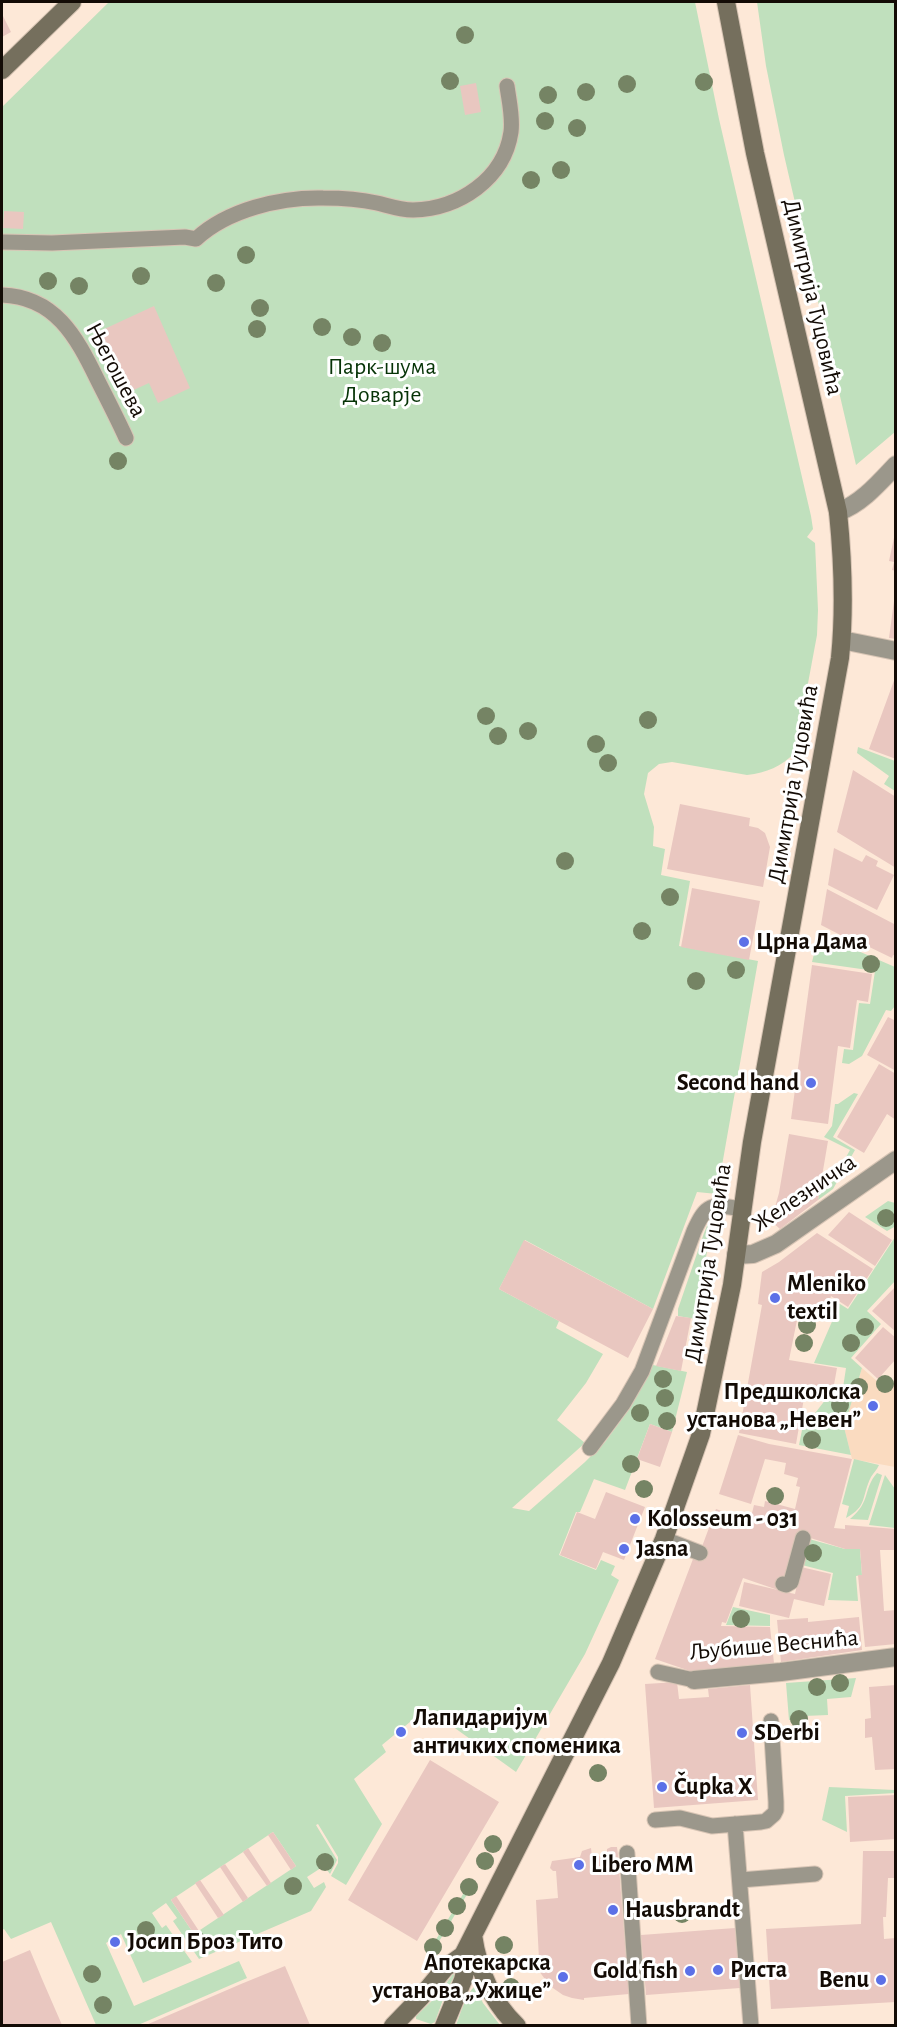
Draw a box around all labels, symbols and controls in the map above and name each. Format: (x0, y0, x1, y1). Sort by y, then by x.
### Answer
street label: Димитрија Туцовића (776, 196, 850, 398)
street label: Његошева (79, 318, 153, 422)
park label: Парк-шума Доварје (328, 353, 436, 409)
street label: Димитрија Туцовића (761, 683, 825, 885)
place label: Црна Дама (756, 928, 868, 956)
marker: Црна Дама (737, 935, 751, 949)
place label: Second hand (677, 1069, 799, 1097)
marker: Second hand (804, 1076, 818, 1090)
street label: Железничка (746, 1148, 862, 1238)
street label: Димитрија Туцовића (678, 1161, 738, 1365)
place label: Mleniko textil (787, 1270, 866, 1326)
marker: Mleniko textil (768, 1291, 782, 1305)
place label: Предшколска установа „Невен” (687, 1378, 861, 1434)
marker: Предшколска установа „Невен” (866, 1399, 880, 1413)
place label: Kolosseum - 031 (647, 1505, 798, 1533)
marker: Kolosseum - 031 (628, 1512, 642, 1526)
place label: Jasna (636, 1535, 689, 1563)
marker: Jasna (617, 1542, 631, 1556)
street label: Љубише Веснића (688, 1623, 860, 1667)
place label: Лапидаријум античких споменика (413, 1704, 621, 1760)
place label: SDerbi (754, 1719, 820, 1747)
marker: Лапидаријум античких споменика (394, 1725, 408, 1739)
marker: SDerbi (735, 1726, 749, 1740)
place label: Čupka X (674, 1773, 753, 1801)
marker: Čupka X (655, 1780, 669, 1794)
place label: Libero MM (591, 1851, 694, 1879)
marker: Libero MM (572, 1858, 586, 1872)
place label: Hausbrandt (625, 1896, 740, 1924)
marker: Hausbrandt (606, 1903, 620, 1917)
place label: Јосип Броз Тито (127, 1928, 283, 1956)
marker: Јосип Броз Тито (108, 1935, 122, 1949)
place label: Апотекарска установа „Ужице” (373, 1949, 551, 2005)
place label: Риста (730, 1956, 787, 1984)
place label: Gold fish (593, 1957, 678, 1985)
marker: Риста (711, 1963, 725, 1977)
marker: Gold fish (683, 1964, 697, 1978)
place label: Benu (819, 1966, 869, 1994)
marker: Апотекарска установа „Ужице” (556, 1970, 570, 1984)
marker: Benu (874, 1973, 888, 1987)

